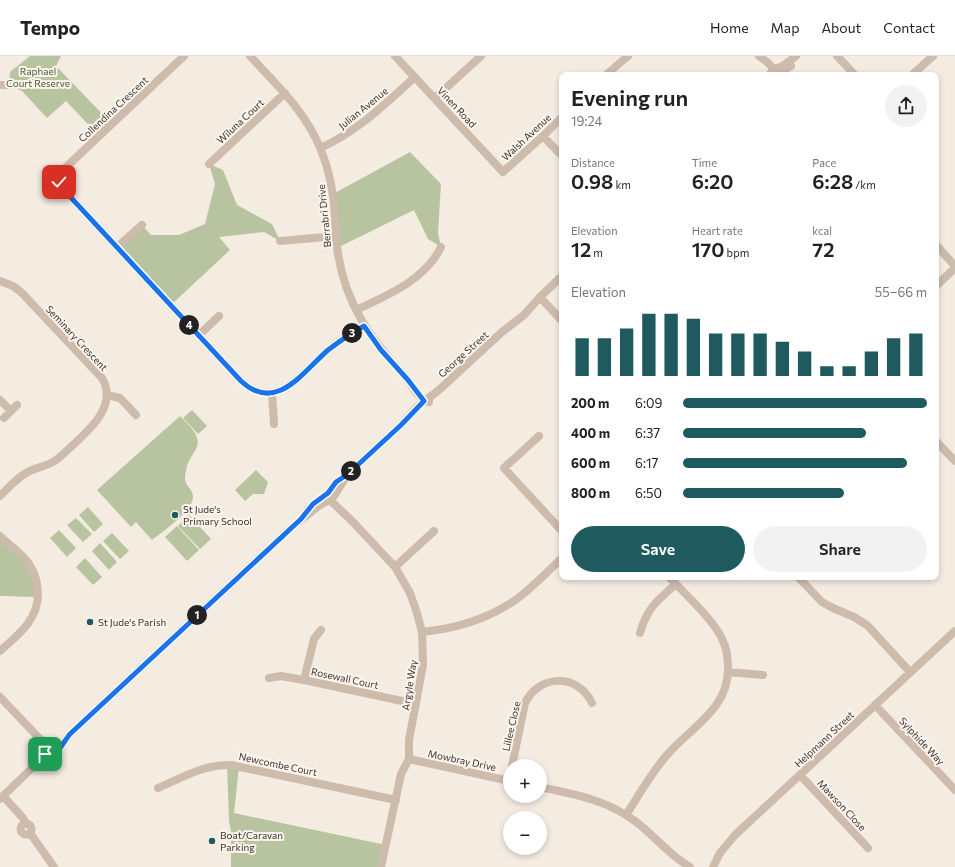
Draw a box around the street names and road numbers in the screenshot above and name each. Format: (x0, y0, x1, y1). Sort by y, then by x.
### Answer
street label: Collendina Crescent (76, 74, 150, 144)
street label: Vinen Road (435, 84, 479, 130)
street label: Julian Avenue (336, 85, 390, 131)
street label: Wiluna Court (214, 96, 266, 146)
street label: Walsh Avenue (499, 111, 553, 163)
street label: Berrabri Drive (315, 184, 333, 248)
street label: Seminary Crescent (44, 303, 110, 373)
street label: George Street (435, 328, 491, 380)
street label: Argyle Way (399, 659, 419, 711)
street label: Rosewall Court (310, 665, 380, 691)
street label: Lillee Close (499, 700, 523, 752)
street label: Helpmann Street (792, 708, 856, 770)
street label: Sylphide Way (897, 715, 947, 767)
street label: Mowbray Drive (427, 747, 497, 773)
street label: Newcombe Court (238, 750, 318, 778)
street label: Mawson Close (815, 777, 869, 833)

